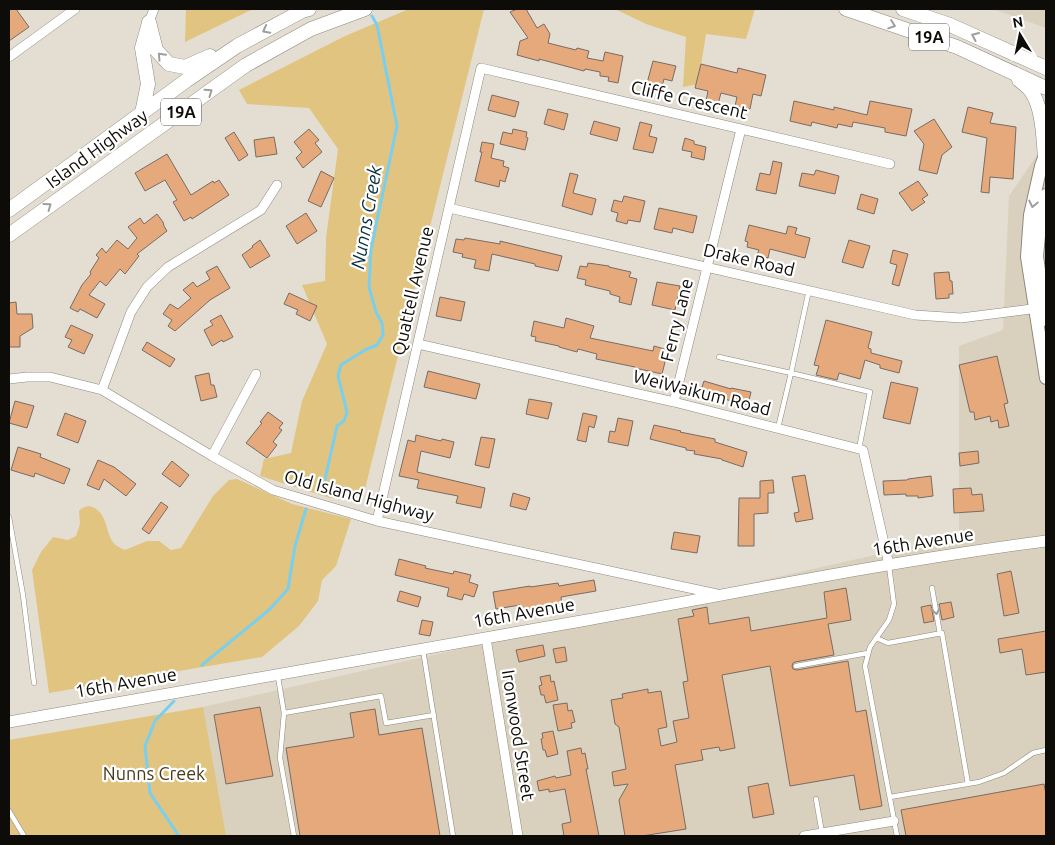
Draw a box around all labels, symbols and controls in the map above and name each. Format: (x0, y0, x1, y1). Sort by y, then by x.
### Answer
north arrow (995, 10, 1045, 60)
text: N (1011, 13, 1024, 31)
one-way arrow (888, 19, 896, 29)
one-way arrow (262, 24, 271, 34)
road number: 19A (909, 24, 949, 51)
one-way arrow (971, 32, 980, 43)
one-way arrow (158, 52, 167, 61)
street label: Cliffe Crescent (629, 76, 749, 122)
one-way arrow (203, 89, 213, 98)
road number: 19A (161, 98, 201, 125)
street label: Island Highway (42, 104, 151, 192)
water label: Nunns Creek (346, 163, 386, 271)
one-way arrow (1028, 200, 1039, 208)
one-way arrow (43, 203, 52, 213)
street label: Quattell Avenue (387, 224, 438, 357)
street label: Drake Road (702, 239, 797, 279)
street label: Ferry Lane (656, 276, 696, 363)
street label: WeiWaikum Road (631, 365, 773, 419)
street label: Old Island Highway (282, 465, 437, 525)
street label: 16th Avenue (871, 523, 975, 559)
street label: 16th Avenue (472, 593, 576, 631)
one-way arrow (930, 607, 940, 616)
street label: 16th Avenue (74, 663, 178, 701)
street label: Ironwood Street (499, 668, 539, 802)
park label: Nunns Creek (103, 763, 205, 783)

